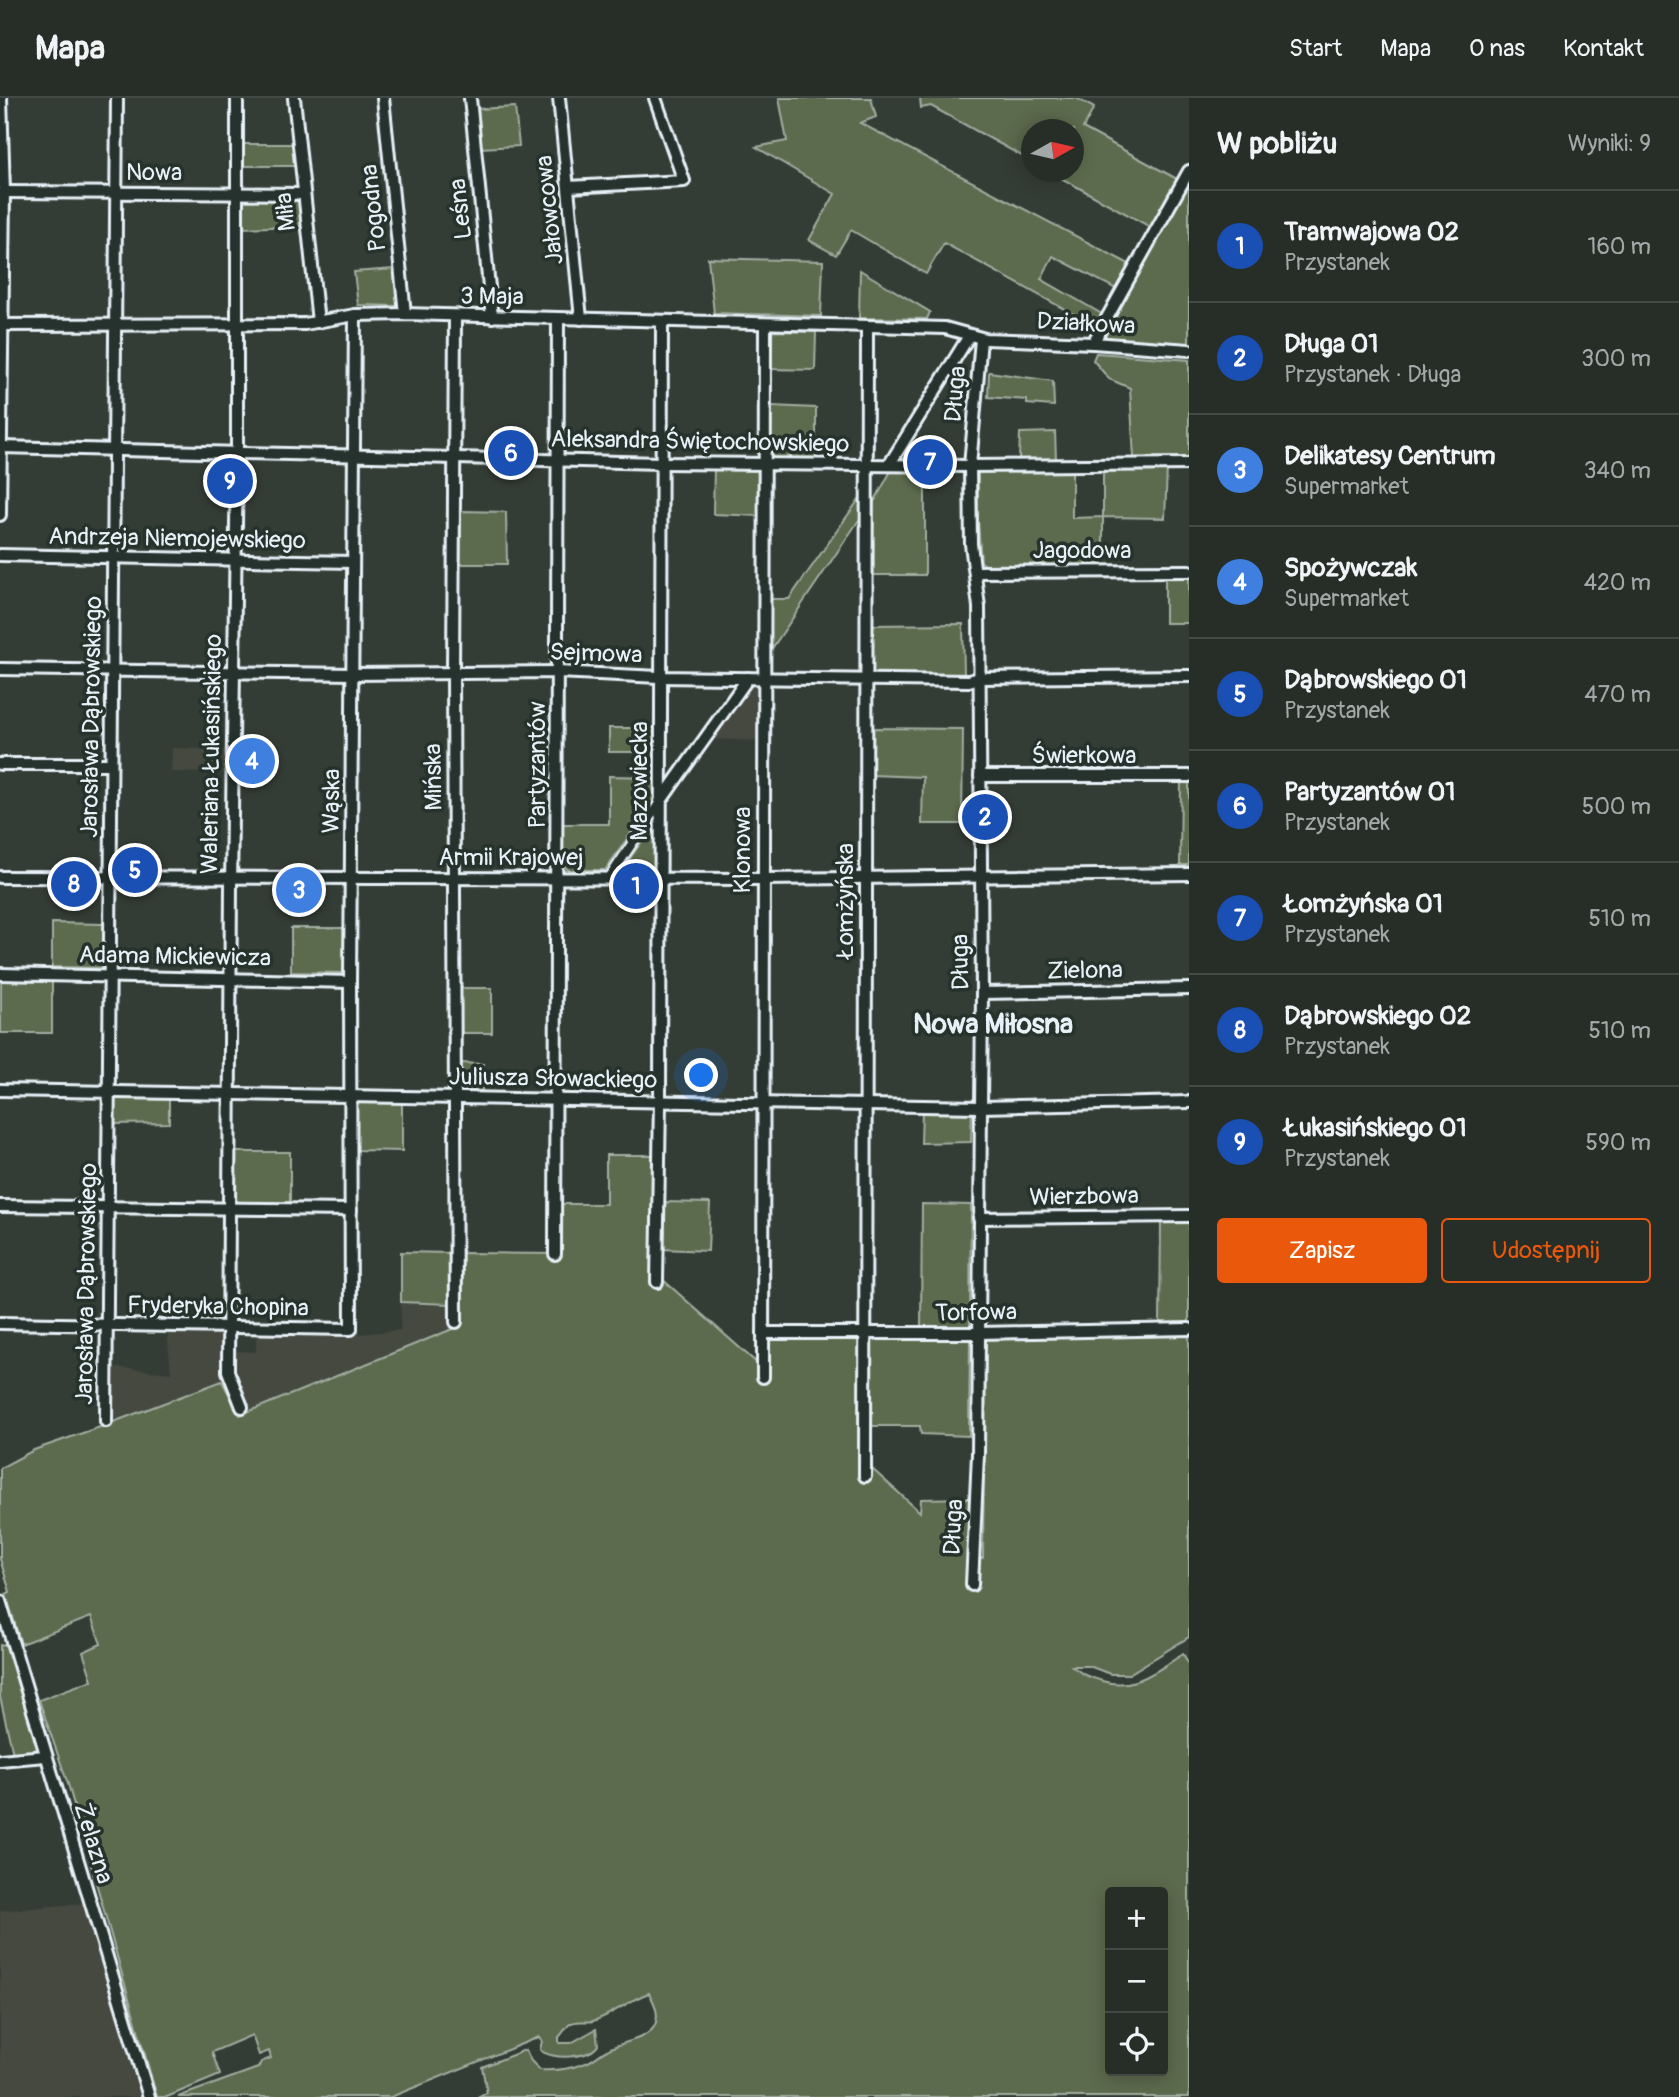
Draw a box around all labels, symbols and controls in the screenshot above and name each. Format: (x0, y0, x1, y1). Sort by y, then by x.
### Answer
text: Mapa (35, 28, 105, 69)
text: Start (1289, 34, 1342, 63)
text: Mapa (1380, 34, 1431, 63)
text: O nas (1469, 34, 1525, 63)
text: Kontakt (1563, 34, 1644, 63)
north arrow (1021, 119, 1084, 182)
text: W pobliżu (1217, 125, 1337, 162)
text: Wyniki: 9 (1568, 129, 1651, 158)
street label: Jałowcowa (529, 154, 570, 266)
street label: Nowa (126, 158, 182, 187)
street label: Pogodna (354, 163, 392, 253)
street label: Leśna (443, 177, 478, 241)
street label: Miła (269, 191, 302, 233)
text: Tramwajowa 02 (1284, 216, 1459, 248)
text: 1 (1236, 232, 1245, 261)
text: 160 m (1587, 232, 1651, 261)
text: Przystanek (1284, 248, 1390, 277)
street label: 3 Maja (460, 281, 524, 312)
street label: Działkowa (1036, 306, 1136, 341)
text: Długa 01 (1284, 328, 1379, 360)
text: 2 (1234, 344, 1246, 373)
text: 300 m (1581, 344, 1651, 373)
text: Przystanek · Długa (1284, 360, 1461, 389)
street label: Długa (939, 365, 972, 423)
street label: Aleksandra Świętochowskiego (550, 424, 850, 459)
pin: 6 (488, 427, 534, 479)
pin: 7 (907, 436, 953, 488)
text: Delikatesy Centrum (1284, 440, 1496, 472)
pin: 9 (207, 455, 253, 507)
text: 3 (1234, 456, 1246, 485)
text: 340 m (1584, 456, 1651, 485)
text: Supermarket (1284, 472, 1409, 501)
street label: Andrzeja Niemojewskiego (48, 522, 306, 555)
street label: Jagodowa (1033, 536, 1131, 565)
text: Spożywczak (1284, 552, 1417, 584)
text: 4 (1233, 568, 1247, 597)
text: 420 m (1584, 568, 1651, 597)
text: Supermarket (1284, 584, 1409, 613)
street label: Jarosława Dąbrowskiego (75, 596, 108, 838)
street label: Waleriana Łukasińskiego (195, 634, 228, 874)
street label: Sejmowa (549, 637, 643, 670)
text: Dąbrowskiego 01 (1284, 664, 1467, 696)
text: 5 (1234, 680, 1246, 709)
text: 470 m (1584, 680, 1651, 709)
text: Przystanek (1284, 696, 1390, 725)
street label: Partyzantów (523, 701, 552, 829)
street label: Mazowiecka (625, 721, 654, 841)
pin: 4 (229, 735, 275, 787)
street label: Świerkowa (1031, 741, 1137, 770)
street label: Mińska (418, 743, 449, 811)
street label: Wąska (316, 768, 347, 834)
text: Partyzantów 01 (1284, 776, 1455, 808)
pin: 2 (962, 791, 1008, 843)
text: 6 (1233, 792, 1247, 821)
text: 500 m (1582, 792, 1651, 821)
street label: Klonowa (728, 807, 757, 893)
text: Przystanek (1284, 808, 1390, 837)
street label: Armii Krajowej (438, 843, 584, 872)
street label: Łomżyńska (831, 843, 860, 961)
pin: 5 (112, 844, 158, 896)
pin: 8 (51, 858, 97, 910)
pin: 1 (613, 860, 659, 912)
pin: 3 (276, 864, 322, 916)
text: Łomżyńska 01 (1284, 888, 1443, 920)
text: 7 (1234, 904, 1246, 933)
text: 510 m (1588, 904, 1651, 933)
text: Przystanek (1284, 920, 1390, 949)
street label: Długa (946, 934, 975, 990)
street label: Adama Mickiewicza (79, 940, 271, 973)
street label: Zielona (1047, 955, 1123, 986)
text: Dąbrowskiego 02 (1284, 1000, 1471, 1032)
district label: Nowa Miłosna (913, 1007, 1073, 1042)
text: 8 (1234, 1016, 1246, 1045)
text: 510 m (1588, 1016, 1651, 1045)
text: Przystanek (1284, 1032, 1390, 1061)
your location (684, 1058, 718, 1092)
street label: Juliusza Słowackiego (449, 1062, 658, 1095)
text: Łukasińskiego 01 (1284, 1112, 1467, 1144)
text: 9 (1234, 1128, 1246, 1157)
text: 590 m (1586, 1128, 1651, 1157)
text: Przystanek (1284, 1144, 1390, 1173)
street label: Jarosława Dąbrowskiego (70, 1163, 103, 1405)
street label: Wierzbowa (1029, 1181, 1139, 1212)
button: Zapisz (1217, 1218, 1427, 1283)
button: Udostępnij (1441, 1218, 1651, 1283)
street label: Fryderyka Chopina (127, 1290, 309, 1323)
street label: Torfowa (935, 1297, 1017, 1328)
street label: Długa (938, 1498, 969, 1556)
street label: Żelazna (68, 1799, 120, 1887)
map controls (1105, 1887, 1168, 2076)
button: + (1105, 1887, 1168, 1950)
button: − (1105, 1950, 1168, 2013)
button: locate (1105, 2013, 1168, 2076)

